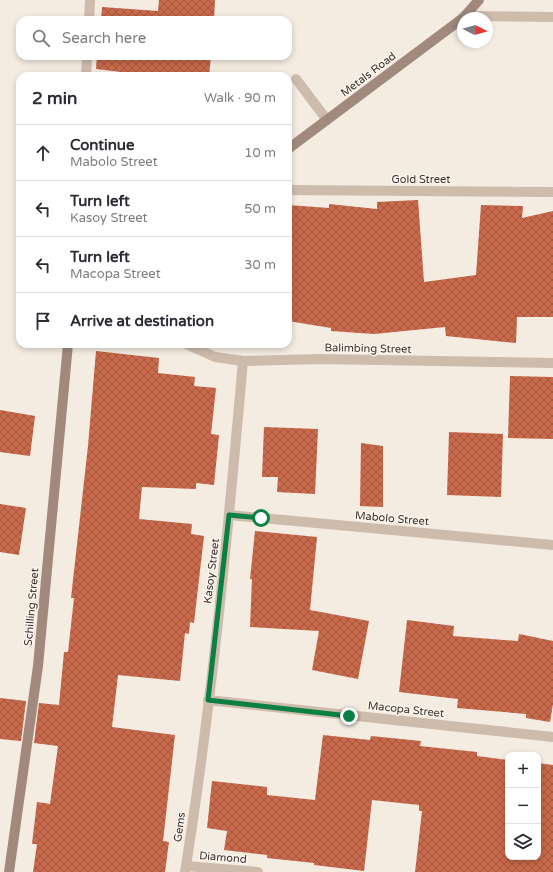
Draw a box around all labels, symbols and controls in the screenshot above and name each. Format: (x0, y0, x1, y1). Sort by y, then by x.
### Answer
north arrow (457, 12, 493, 48)
search box (16, 16, 292, 60)
icon: search (30, 27, 52, 49)
text: Search here (62, 29, 146, 47)
street label: Metals Road (338, 49, 398, 99)
text: 2 min (32, 88, 77, 109)
text: Walk · 90 m (204, 90, 276, 106)
text: Continue (70, 136, 134, 154)
icon: ahead (32, 142, 54, 164)
text: 10 m (244, 145, 276, 161)
text: Mabolo Street (70, 154, 158, 170)
street label: Gold Street (392, 173, 451, 186)
text: Turn left (70, 192, 130, 210)
icon: left (32, 198, 54, 220)
text: 50 m (244, 201, 276, 217)
text: Kasoy Street (70, 210, 148, 226)
text: Turn left (70, 248, 130, 266)
icon: left (32, 254, 54, 276)
text: 30 m (244, 257, 276, 273)
text: Macopa Street (70, 266, 161, 282)
icon: arrive (32, 310, 54, 332)
text: Arrive at destination (70, 312, 214, 330)
street label: Balimbing Street (324, 341, 412, 356)
route start (252, 509, 270, 527)
street label: Mabolo Street (354, 509, 429, 528)
street label: Kasoy Street (201, 538, 222, 604)
street label: Schilling Street (22, 568, 41, 647)
street label: Macopa Street (367, 699, 445, 720)
route end (340, 707, 358, 725)
map controls (505, 752, 541, 860)
button: + (505, 752, 541, 788)
button: − (505, 788, 541, 824)
street label: Gems (171, 811, 188, 843)
button: layers (505, 824, 541, 860)
street label: Diamond (199, 849, 247, 866)

